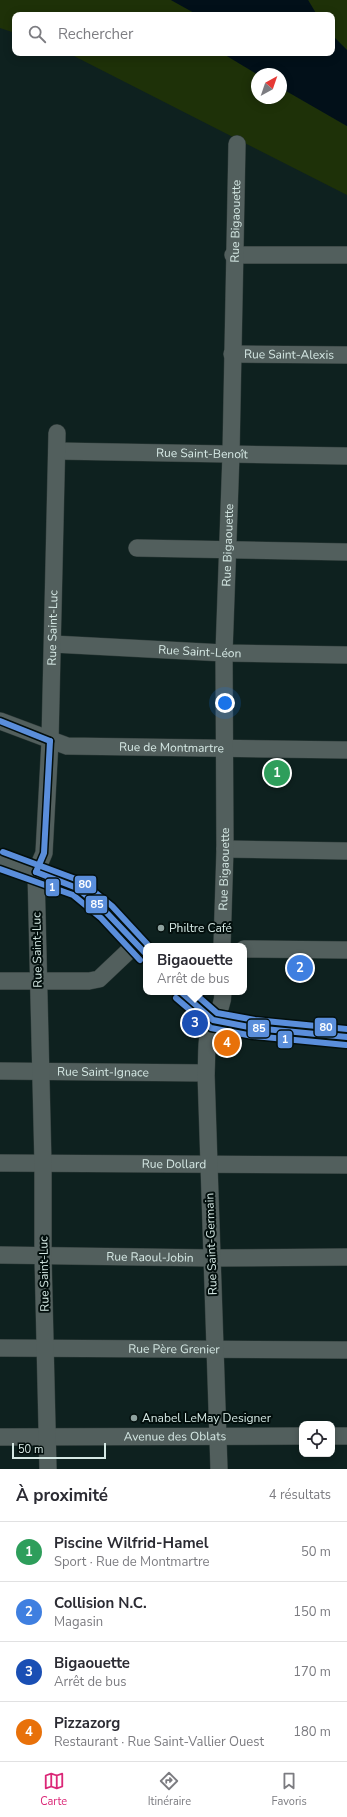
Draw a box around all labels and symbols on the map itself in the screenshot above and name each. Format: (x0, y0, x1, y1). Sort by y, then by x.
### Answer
north arrow (251, 68, 287, 104)
street label: Rue Bigaouette (227, 180, 244, 263)
street label: Rue Saint-Alexis (244, 346, 334, 363)
street label: Rue Saint-Benoît (156, 445, 249, 462)
street label: Rue Bigaouette (218, 503, 237, 587)
street label: Rue Saint-Luc (44, 590, 61, 666)
street label: Rue Saint-Léon (158, 642, 241, 661)
your location (215, 693, 235, 713)
street label: Rue de Montmartre (119, 739, 224, 756)
pin: 1 (264, 758, 290, 788)
street label: Rue Bigaouette (215, 828, 233, 911)
line badge: 80 (74, 875, 97, 894)
text: 80 (78, 877, 92, 892)
line badge: 1 (45, 878, 60, 897)
text: 1 (49, 880, 55, 895)
line badge: 85 (85, 895, 108, 914)
text: 85 (90, 897, 104, 912)
street label: Rue Saint-Luc (28, 912, 46, 988)
place label: Philtre Café (169, 920, 232, 936)
marker: Philtre Café (156, 923, 166, 933)
pin: 2 (287, 953, 313, 983)
pin: 3 (182, 1008, 208, 1038)
line badge: 80 (314, 1017, 337, 1037)
line badge: 85 (247, 1019, 270, 1038)
text: 80 (319, 1020, 333, 1035)
text: 85 (252, 1021, 266, 1036)
pin: 4 (214, 1028, 240, 1058)
line badge: 1 (277, 1030, 293, 1049)
text: 1 (282, 1032, 288, 1047)
street label: Rue Saint-Ignace (57, 1064, 149, 1080)
street label: Rue Dollard (142, 1156, 206, 1172)
street label: Rue Saint-Germain (201, 1193, 221, 1295)
street label: Rue Saint-Luc (35, 1236, 53, 1312)
street label: Rue Raoul-Jobin (106, 1249, 194, 1266)
street label: Rue Père Grenier (128, 1341, 220, 1357)
place label: Anabel LeMay Designer (142, 1410, 272, 1426)
marker: Anabel LeMay Designer (129, 1413, 139, 1423)
street label: Avenue des Oblats (124, 1428, 226, 1445)
scale bar (12, 1441, 106, 1460)

